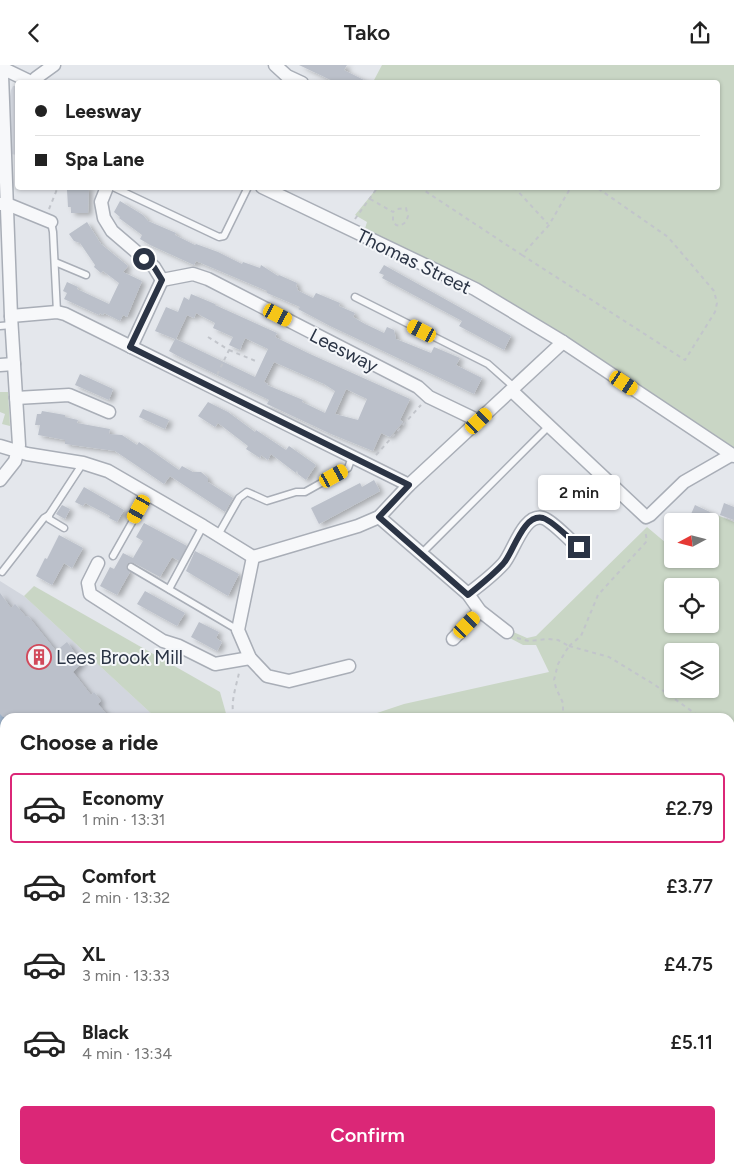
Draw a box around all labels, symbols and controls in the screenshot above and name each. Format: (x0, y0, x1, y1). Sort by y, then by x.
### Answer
icon: back (20, 19, 48, 47)
text: Tako (344, 19, 390, 46)
icon: share (686, 19, 714, 47)
text: Leesway (65, 100, 141, 123)
text: Spa Lane (65, 148, 144, 171)
street label: Thomas Street (353, 224, 475, 299)
route start (133, 248, 155, 270)
car (261, 302, 294, 328)
car (405, 318, 438, 344)
street label: Leesway (306, 323, 382, 377)
car (607, 368, 640, 398)
car (462, 405, 495, 437)
car (317, 462, 350, 490)
callout: 2 min (538, 475, 620, 509)
text: 2 min (559, 483, 599, 502)
car (125, 492, 152, 526)
north arrow (664, 513, 719, 567)
map controls (664, 513, 719, 698)
route end (568, 536, 590, 558)
button: locate (664, 578, 719, 633)
car (451, 609, 482, 641)
button: layers (664, 643, 719, 698)
building icon: Lees Brook Mill (26, 644, 52, 670)
place label: Lees Brook Mill (56, 646, 183, 669)
text: Choose a ride (20, 729, 158, 756)
icon: car (22, 786, 67, 831)
text: Economy (82, 787, 164, 810)
text: £2.79 (665, 797, 713, 820)
text: 1 min · 13:31 (82, 810, 165, 829)
icon: car (22, 864, 67, 909)
text: Comfort (82, 865, 157, 888)
text: £3.77 (666, 875, 713, 898)
text: 2 min · 13:32 (82, 888, 170, 907)
icon: car (22, 942, 67, 987)
text: XL (82, 943, 105, 966)
text: £4.75 (664, 953, 713, 976)
text: 3 min · 13:33 (82, 966, 170, 985)
icon: car (22, 1020, 67, 1065)
text: Black (82, 1021, 129, 1044)
text: £5.11 (671, 1031, 713, 1054)
text: 4 min · 13:34 (82, 1044, 172, 1063)
button: Confirm (20, 1106, 715, 1164)

